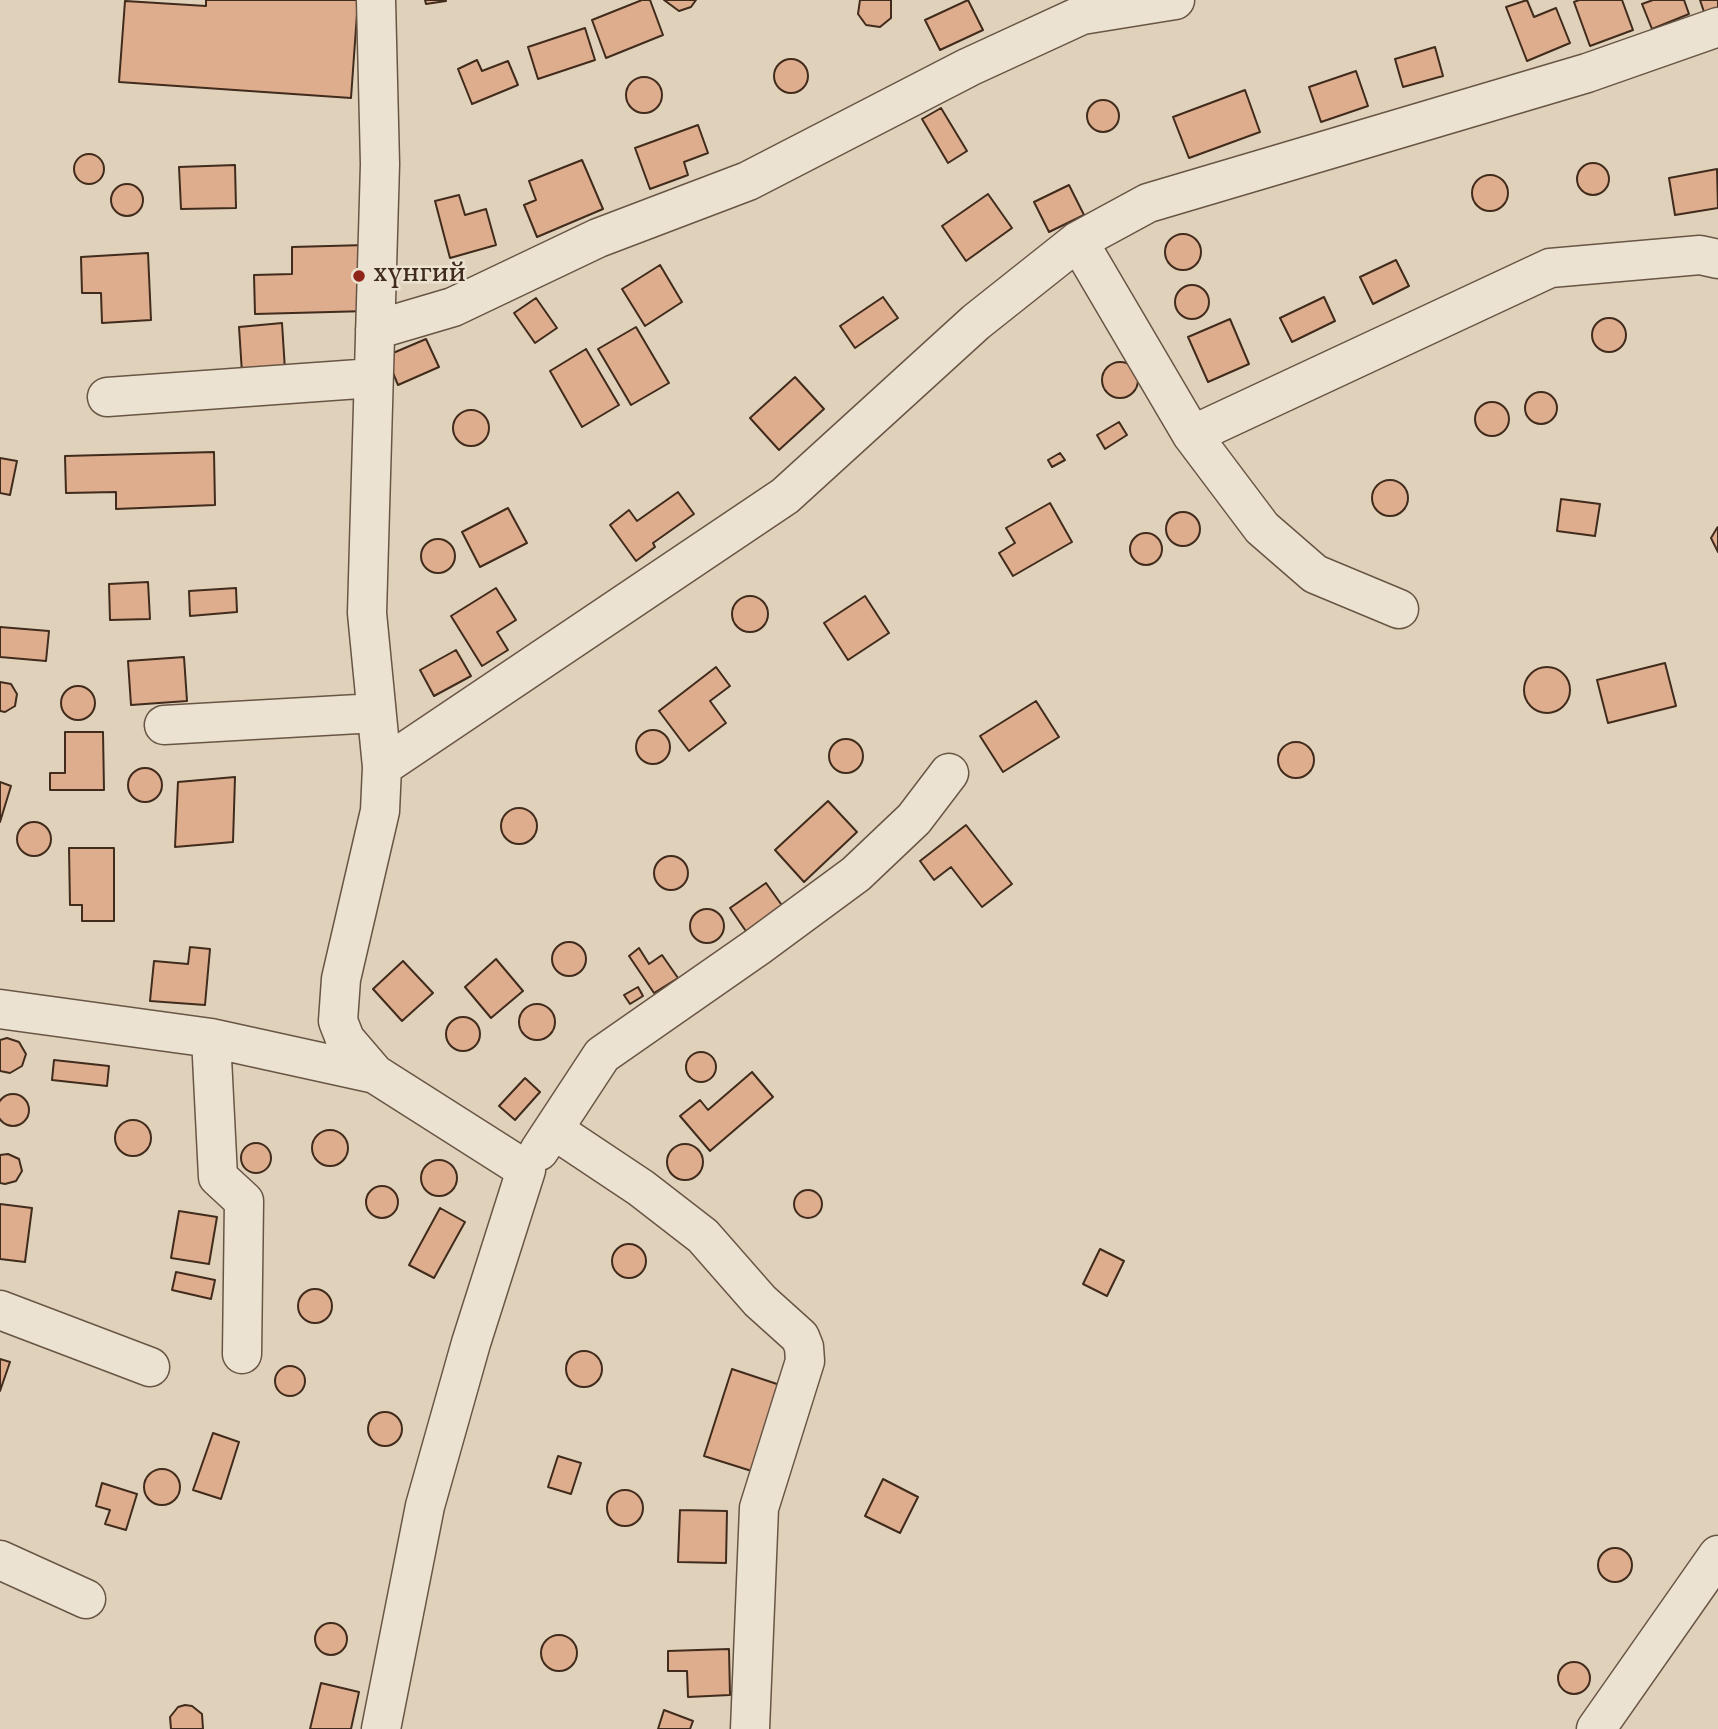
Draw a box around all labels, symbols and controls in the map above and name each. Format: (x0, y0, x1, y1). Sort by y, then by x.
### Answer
place label: хүнгий (373, 259, 466, 293)
marker: хүнгий (351, 268, 367, 284)

